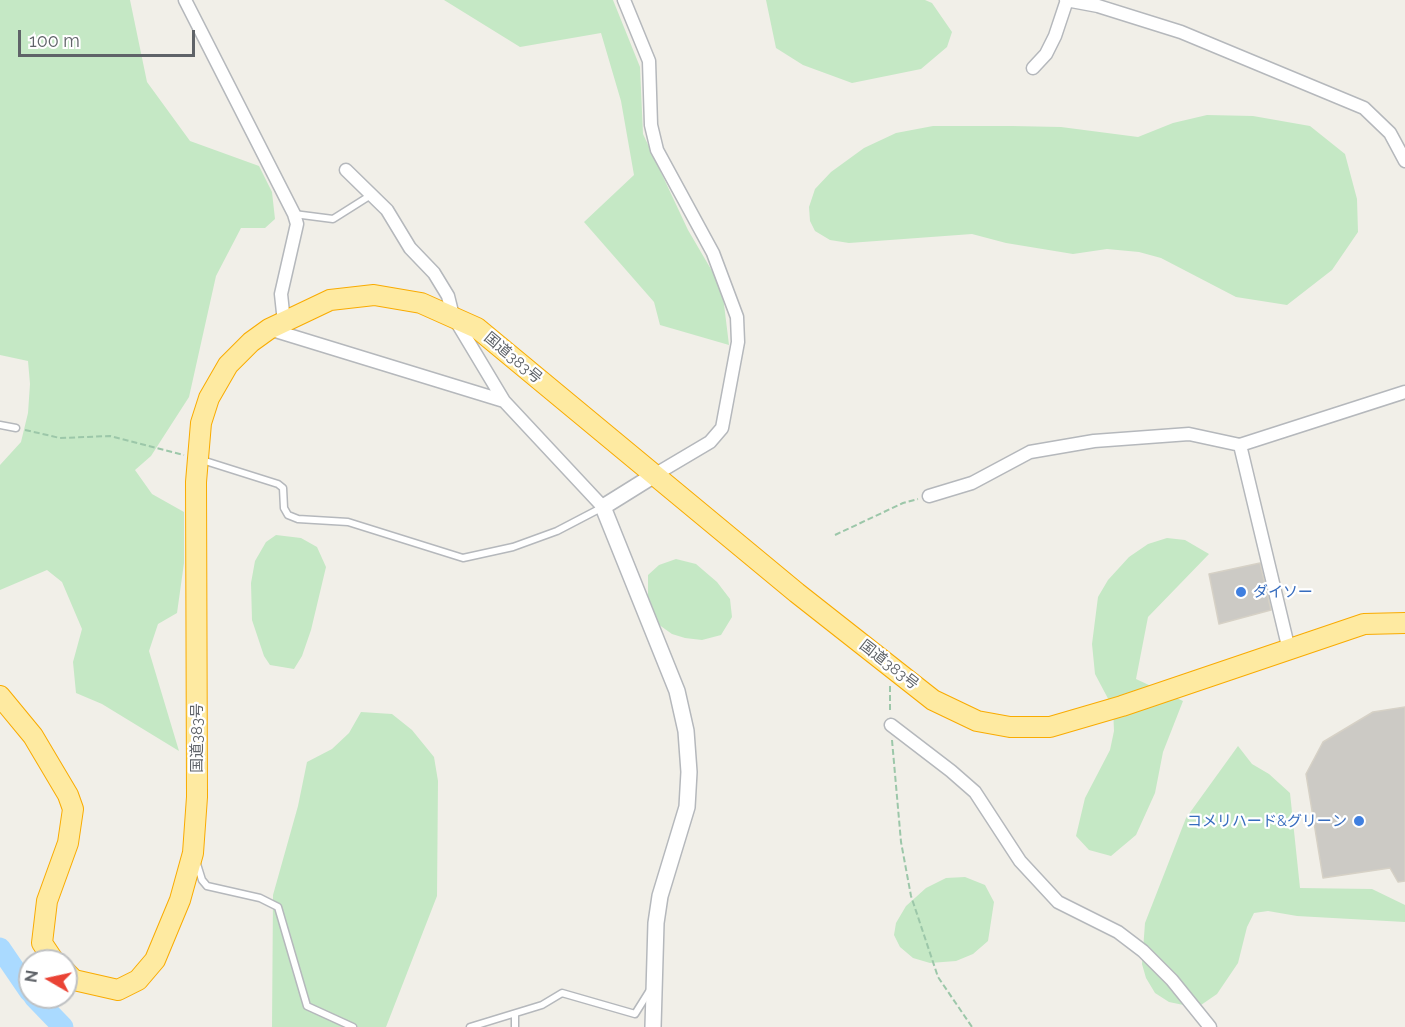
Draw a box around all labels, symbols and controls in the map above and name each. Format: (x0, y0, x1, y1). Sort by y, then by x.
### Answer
scale bar (21, 18, 198, 56)
text: 100 m (29, 30, 80, 51)
street label: 国道383号 (480, 329, 546, 387)
place label: ダイソー (1253, 583, 1313, 601)
marker: ダイソー (1234, 585, 1248, 599)
street label: 国道383号 (856, 636, 922, 694)
street label: 国道383号 (188, 703, 206, 773)
place label: コメリハード&グリーン (1187, 812, 1347, 830)
marker: コメリハード&グリーン (1352, 814, 1366, 828)
north arrow (18, 949, 78, 1009)
text: N (21, 969, 42, 984)

